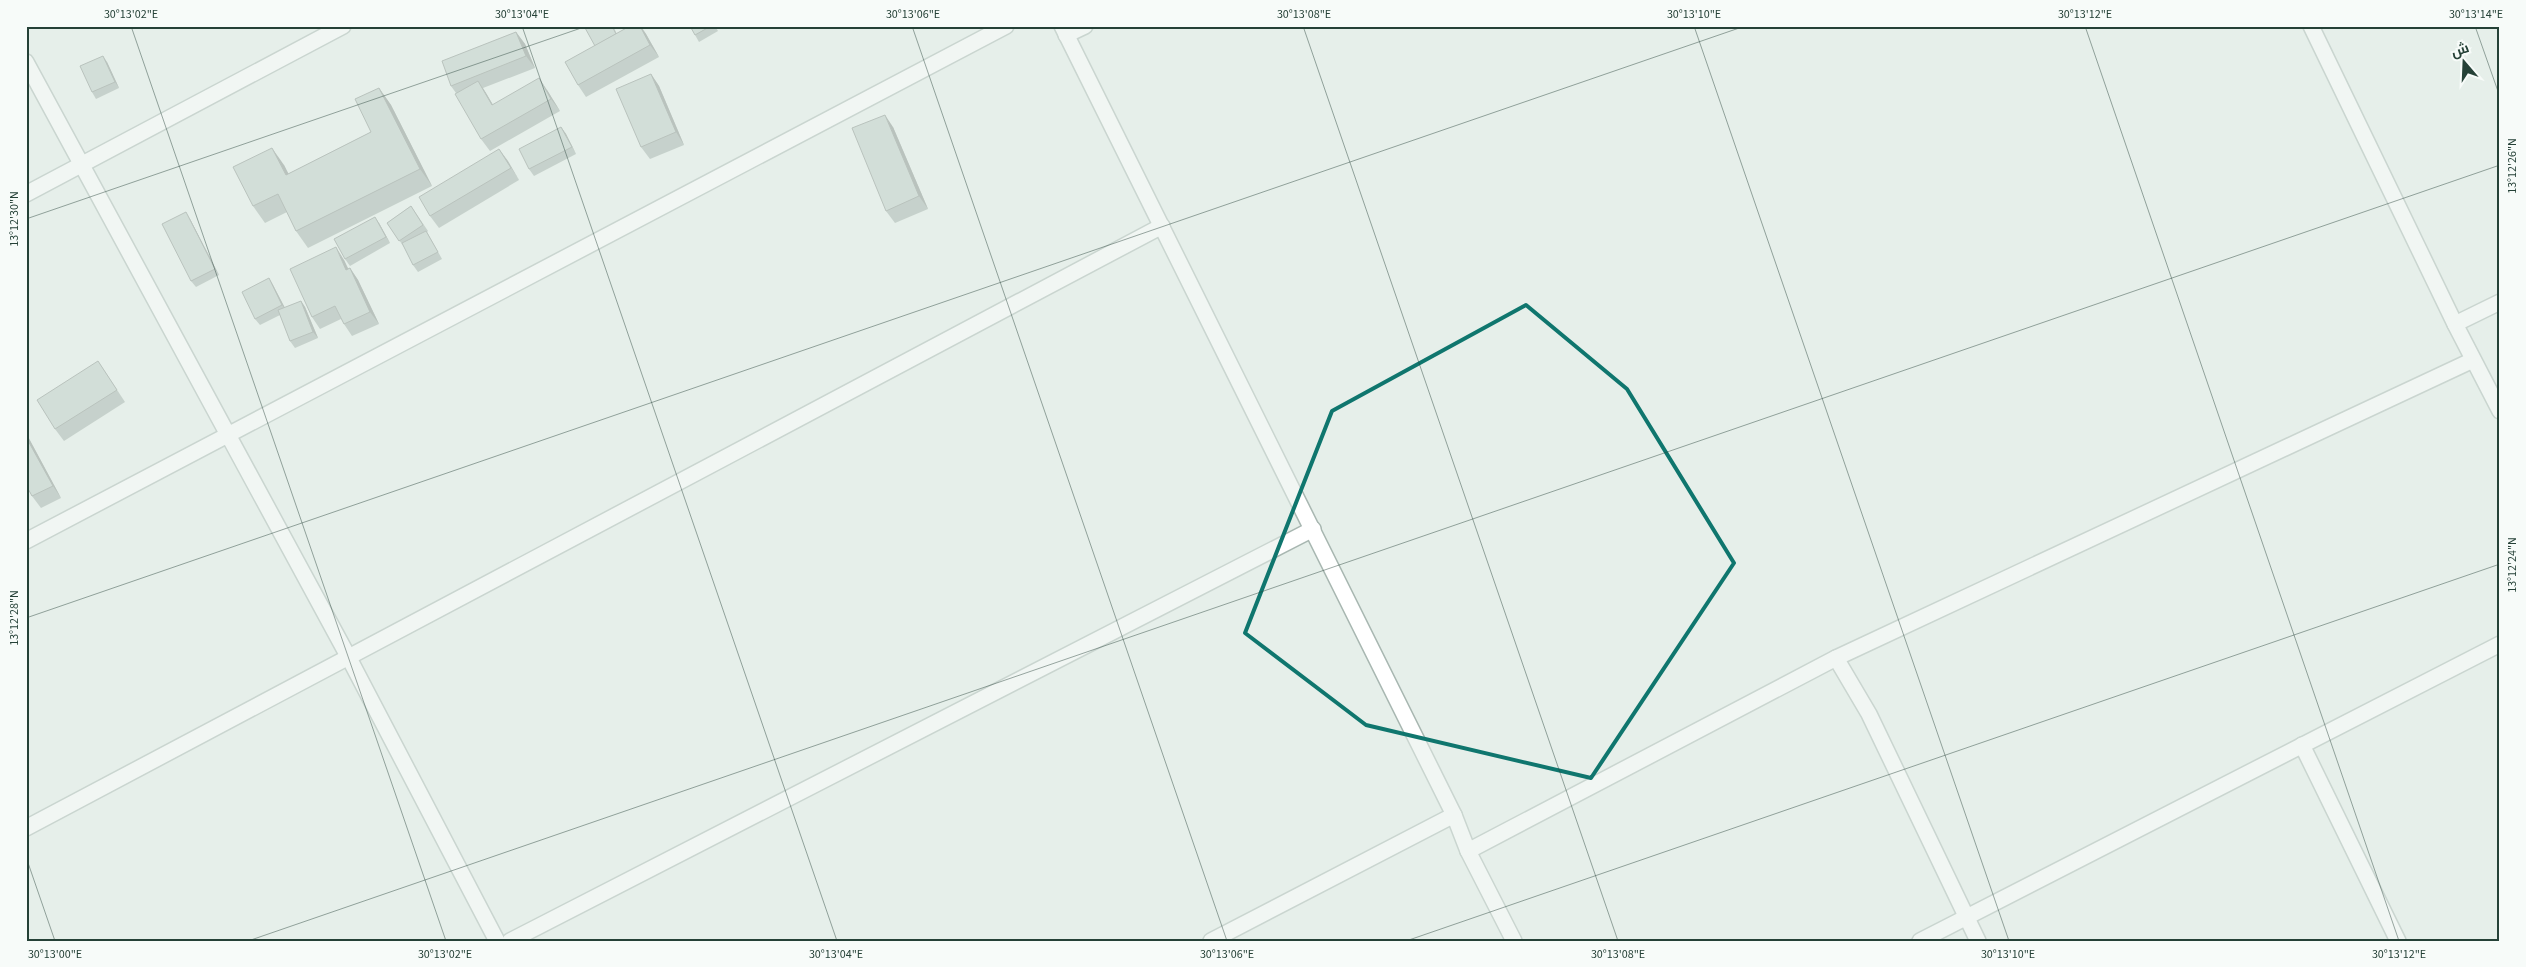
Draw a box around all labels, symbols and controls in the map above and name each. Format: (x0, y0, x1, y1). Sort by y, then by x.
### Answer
text: 30°13'02"E (104, 6, 158, 23)
text: 30°13'04"E (495, 6, 549, 23)
text: 30°13'06"E (886, 6, 940, 23)
text: 30°13'08"E (1277, 6, 1331, 23)
text: 30°13'10"E (1667, 6, 1721, 23)
text: 30°13'12"E (2058, 6, 2112, 23)
text: 30°13'14"E (2449, 6, 2503, 23)
north arrow (2438, 38, 2488, 88)
text: ش (2448, 38, 2472, 63)
text: 13°12'26"N (2504, 138, 2521, 194)
text: 13°12'30"N (6, 191, 23, 247)
text: 13°12'24"N (2504, 537, 2521, 593)
text: 13°12'28"N (6, 590, 23, 646)
text: 30°13'00"E (28, 946, 82, 963)
text: 30°13'02"E (418, 946, 472, 963)
text: 30°13'04"E (809, 946, 863, 963)
text: 30°13'06"E (1200, 946, 1254, 963)
text: 30°13'08"E (1591, 946, 1645, 963)
text: 30°13'10"E (1981, 946, 2035, 963)
text: 30°13'12"E (2372, 946, 2426, 963)

